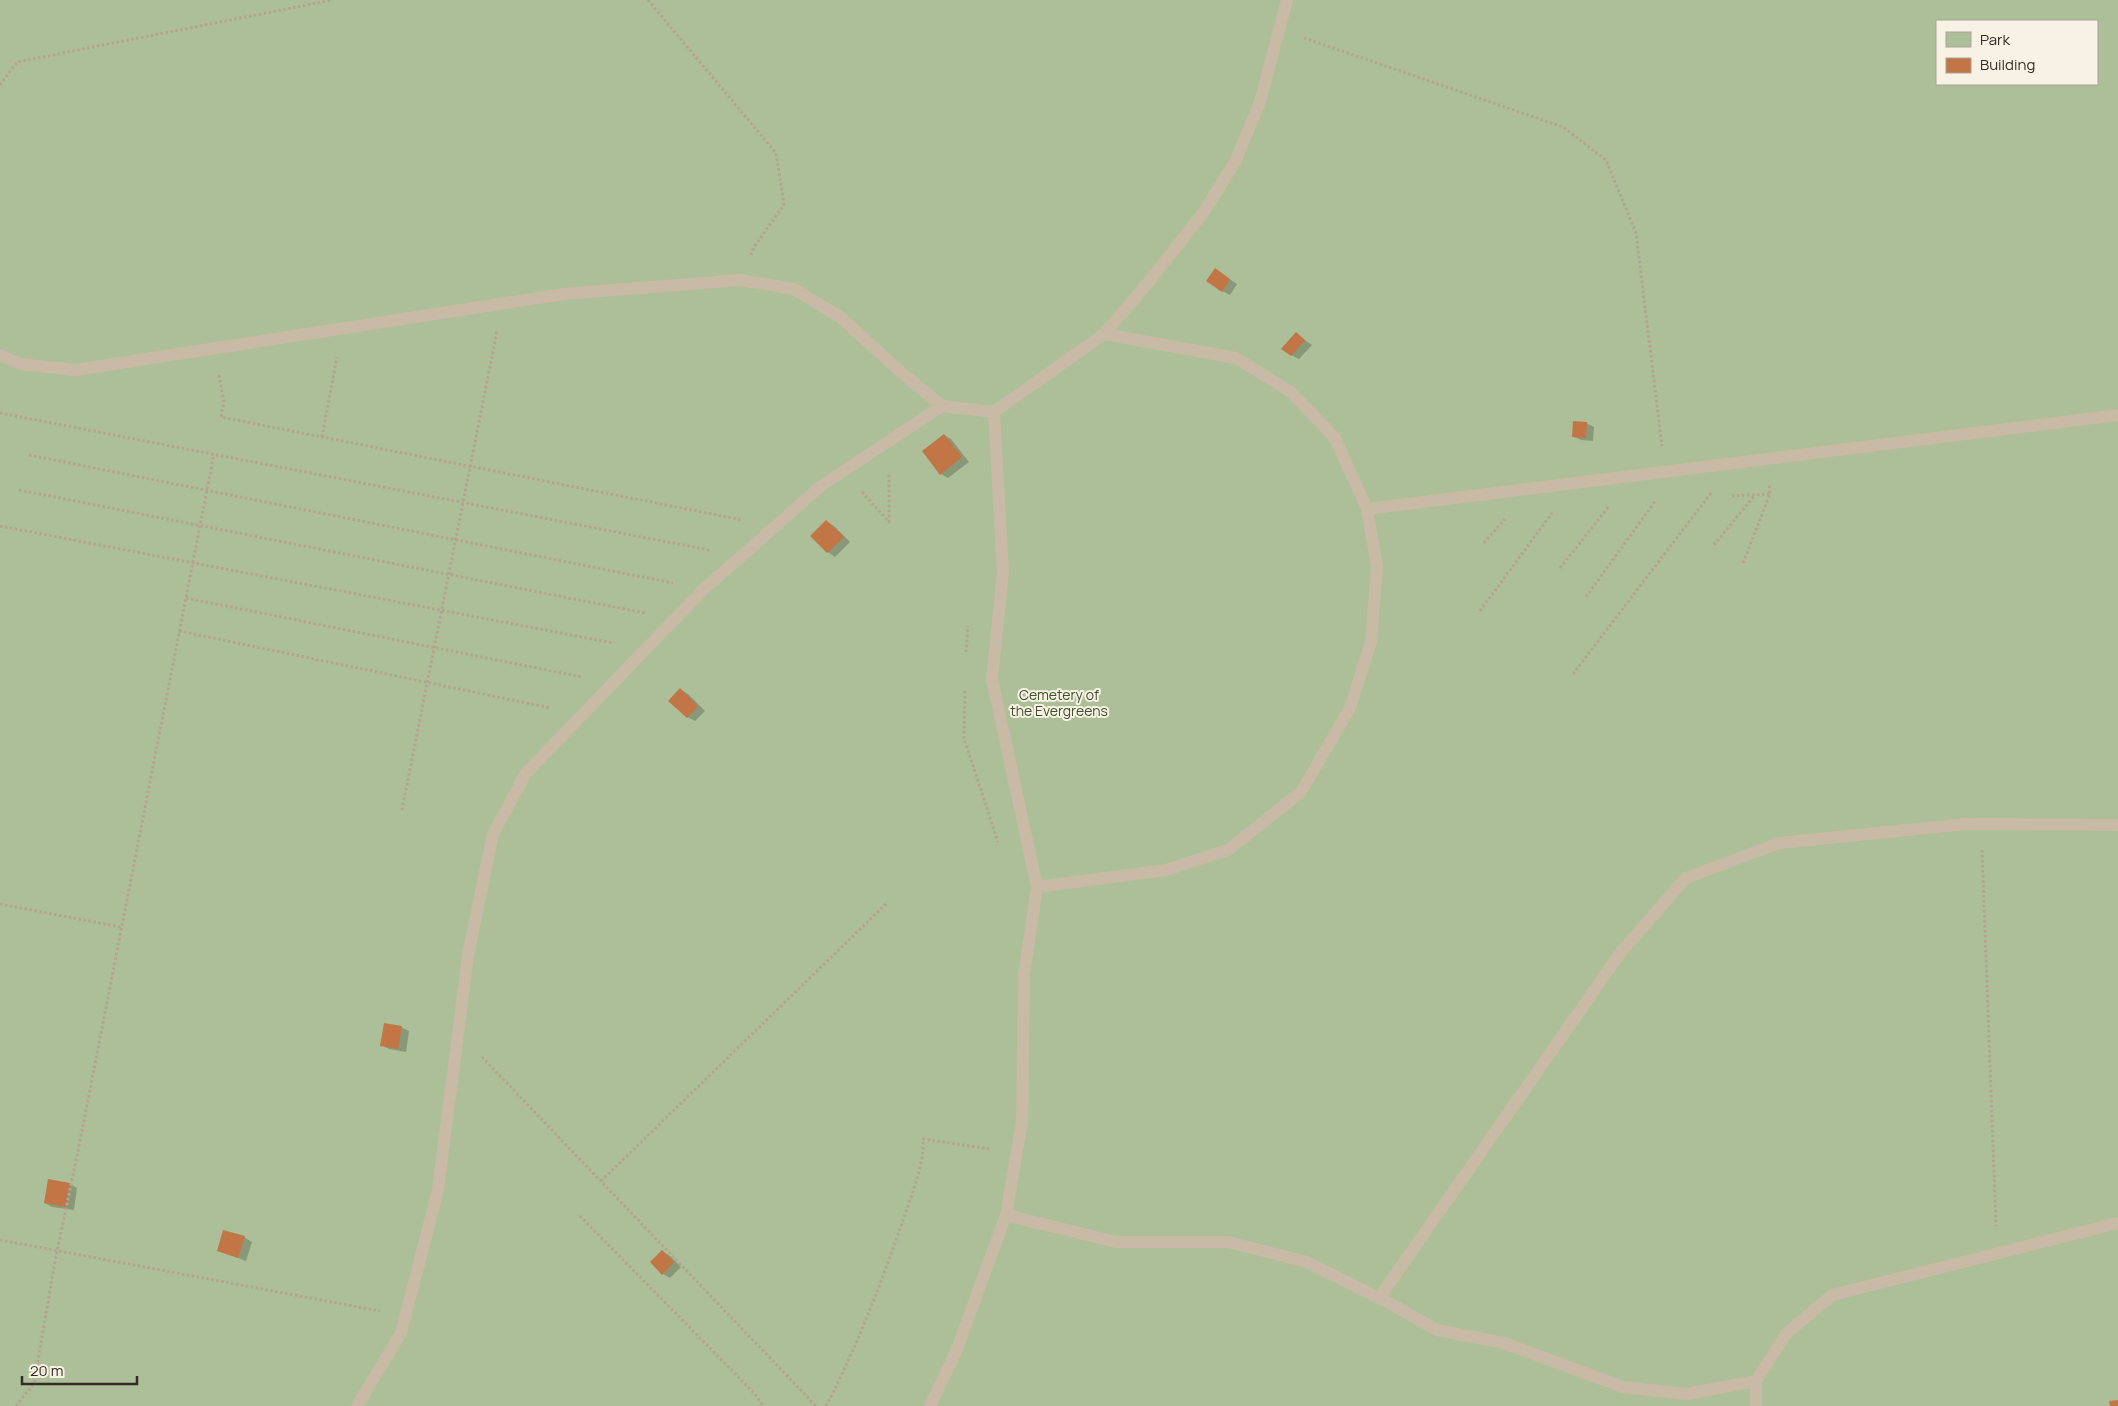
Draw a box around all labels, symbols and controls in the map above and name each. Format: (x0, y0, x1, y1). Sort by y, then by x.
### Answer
legend (1936, 20, 2098, 85)
text: Park (1980, 29, 2010, 50)
text: Building (1980, 54, 2035, 75)
park label: Cemetery of the Evergreens (1010, 685, 1108, 720)
scale bar (22, 1354, 138, 1386)
text: 20 m (30, 1360, 63, 1381)

